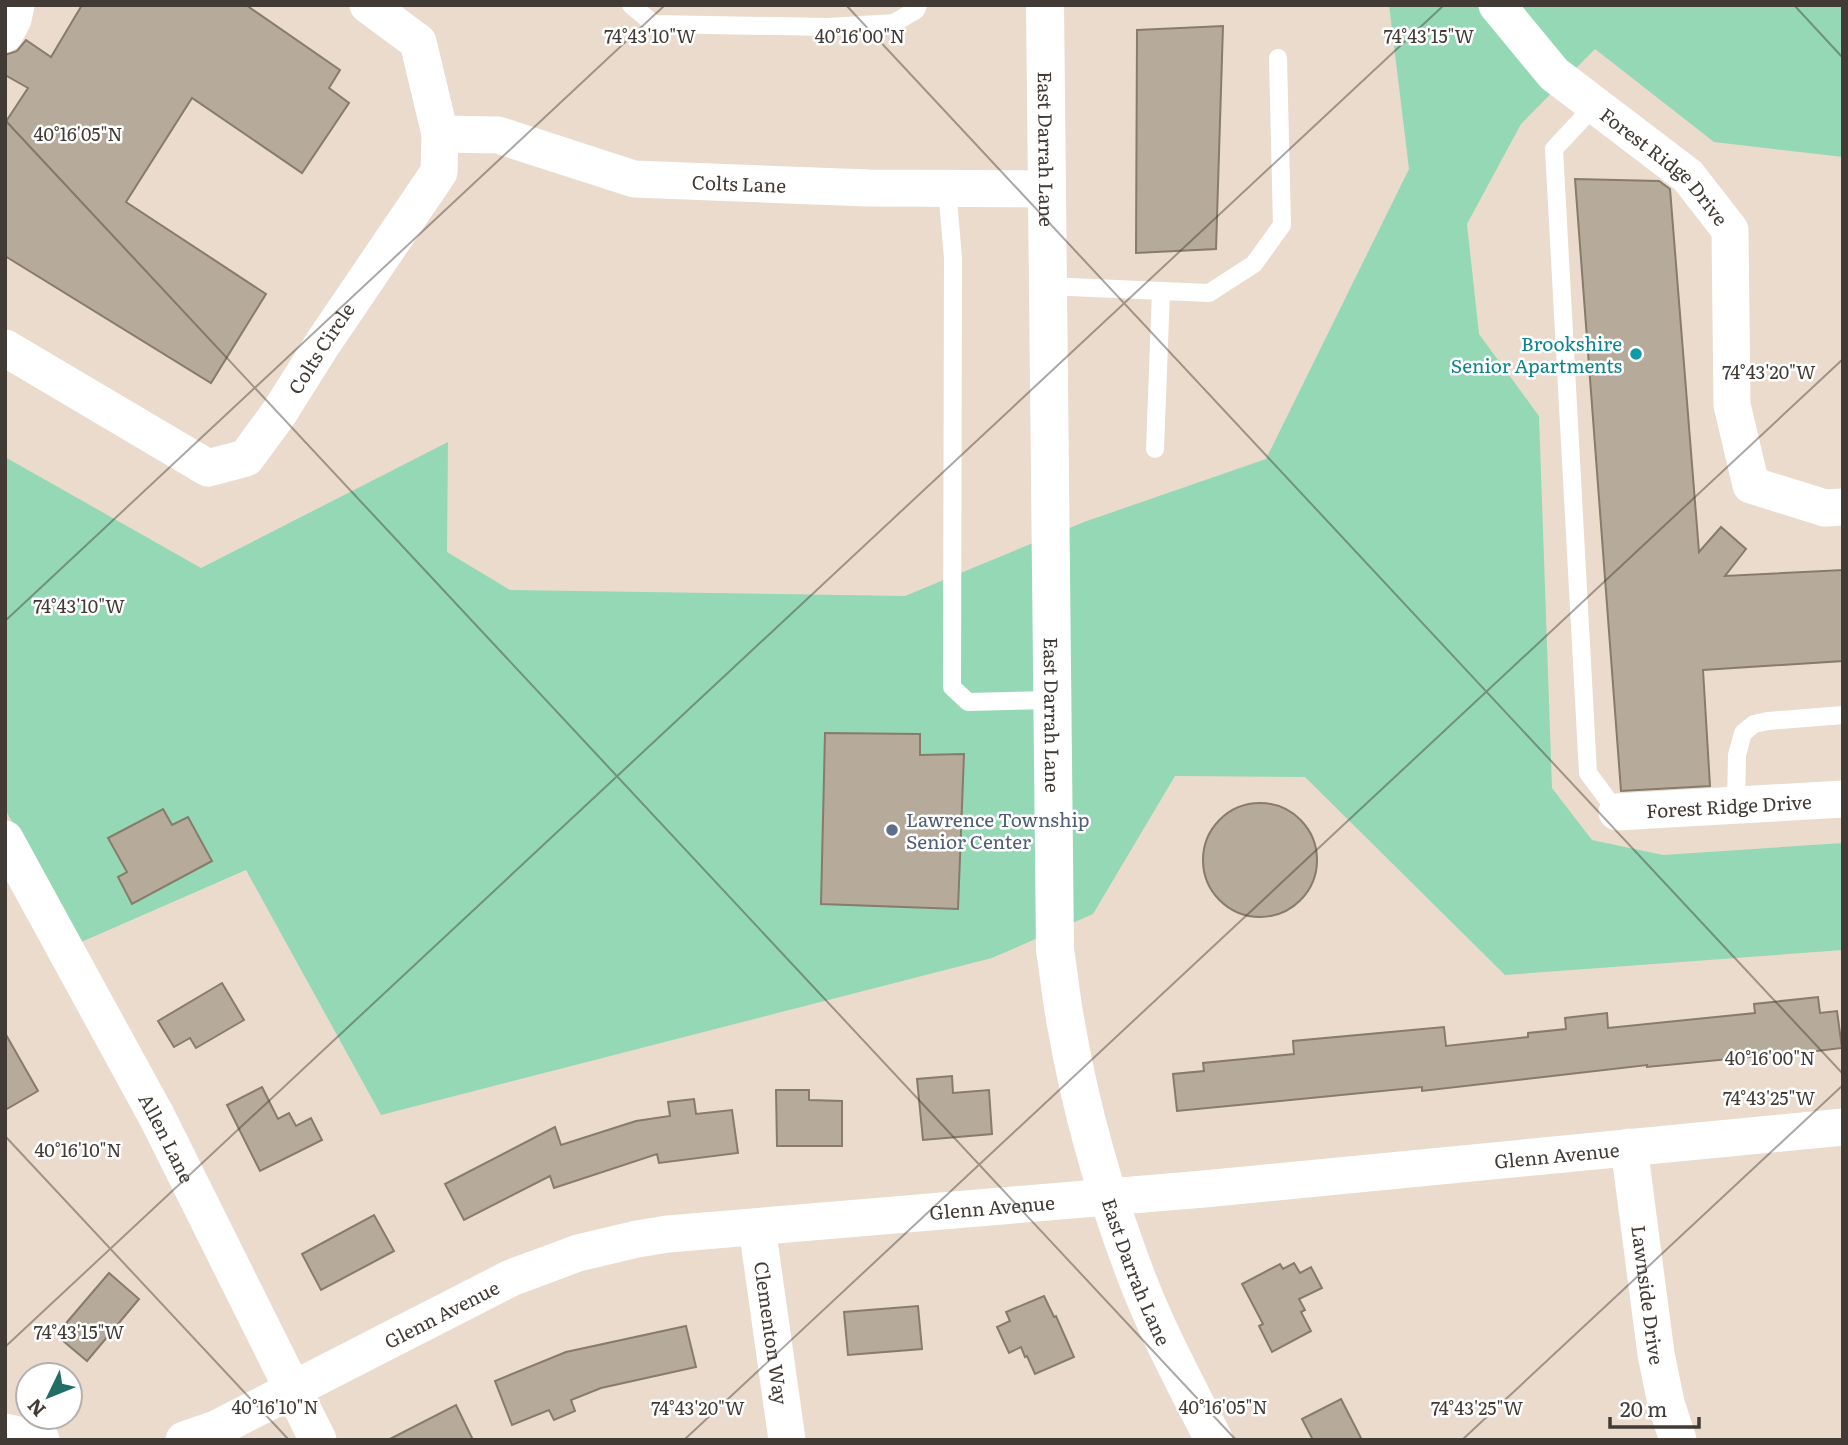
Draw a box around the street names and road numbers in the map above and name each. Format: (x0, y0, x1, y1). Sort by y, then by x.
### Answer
street label: East Darrah Lane (1032, 71, 1061, 227)
street label: Forest Ridge Drive (1595, 100, 1735, 231)
street label: Colts Lane (691, 167, 787, 199)
street label: Colts Circle (281, 297, 361, 399)
street label: East Darrah Lane (1038, 637, 1067, 793)
street label: Forest Ridge Drive (1645, 787, 1813, 824)
street label: Allen Lane (133, 1088, 202, 1188)
street label: Glenn Avenue (1493, 1135, 1621, 1175)
street label: Glenn Avenue (928, 1188, 1056, 1226)
street label: East Darrah Lane (1096, 1195, 1178, 1350)
street label: Lawnside Drive (1625, 1223, 1672, 1367)
street label: Clementon Way (748, 1259, 796, 1407)
street label: Glenn Avenue (379, 1272, 504, 1355)

